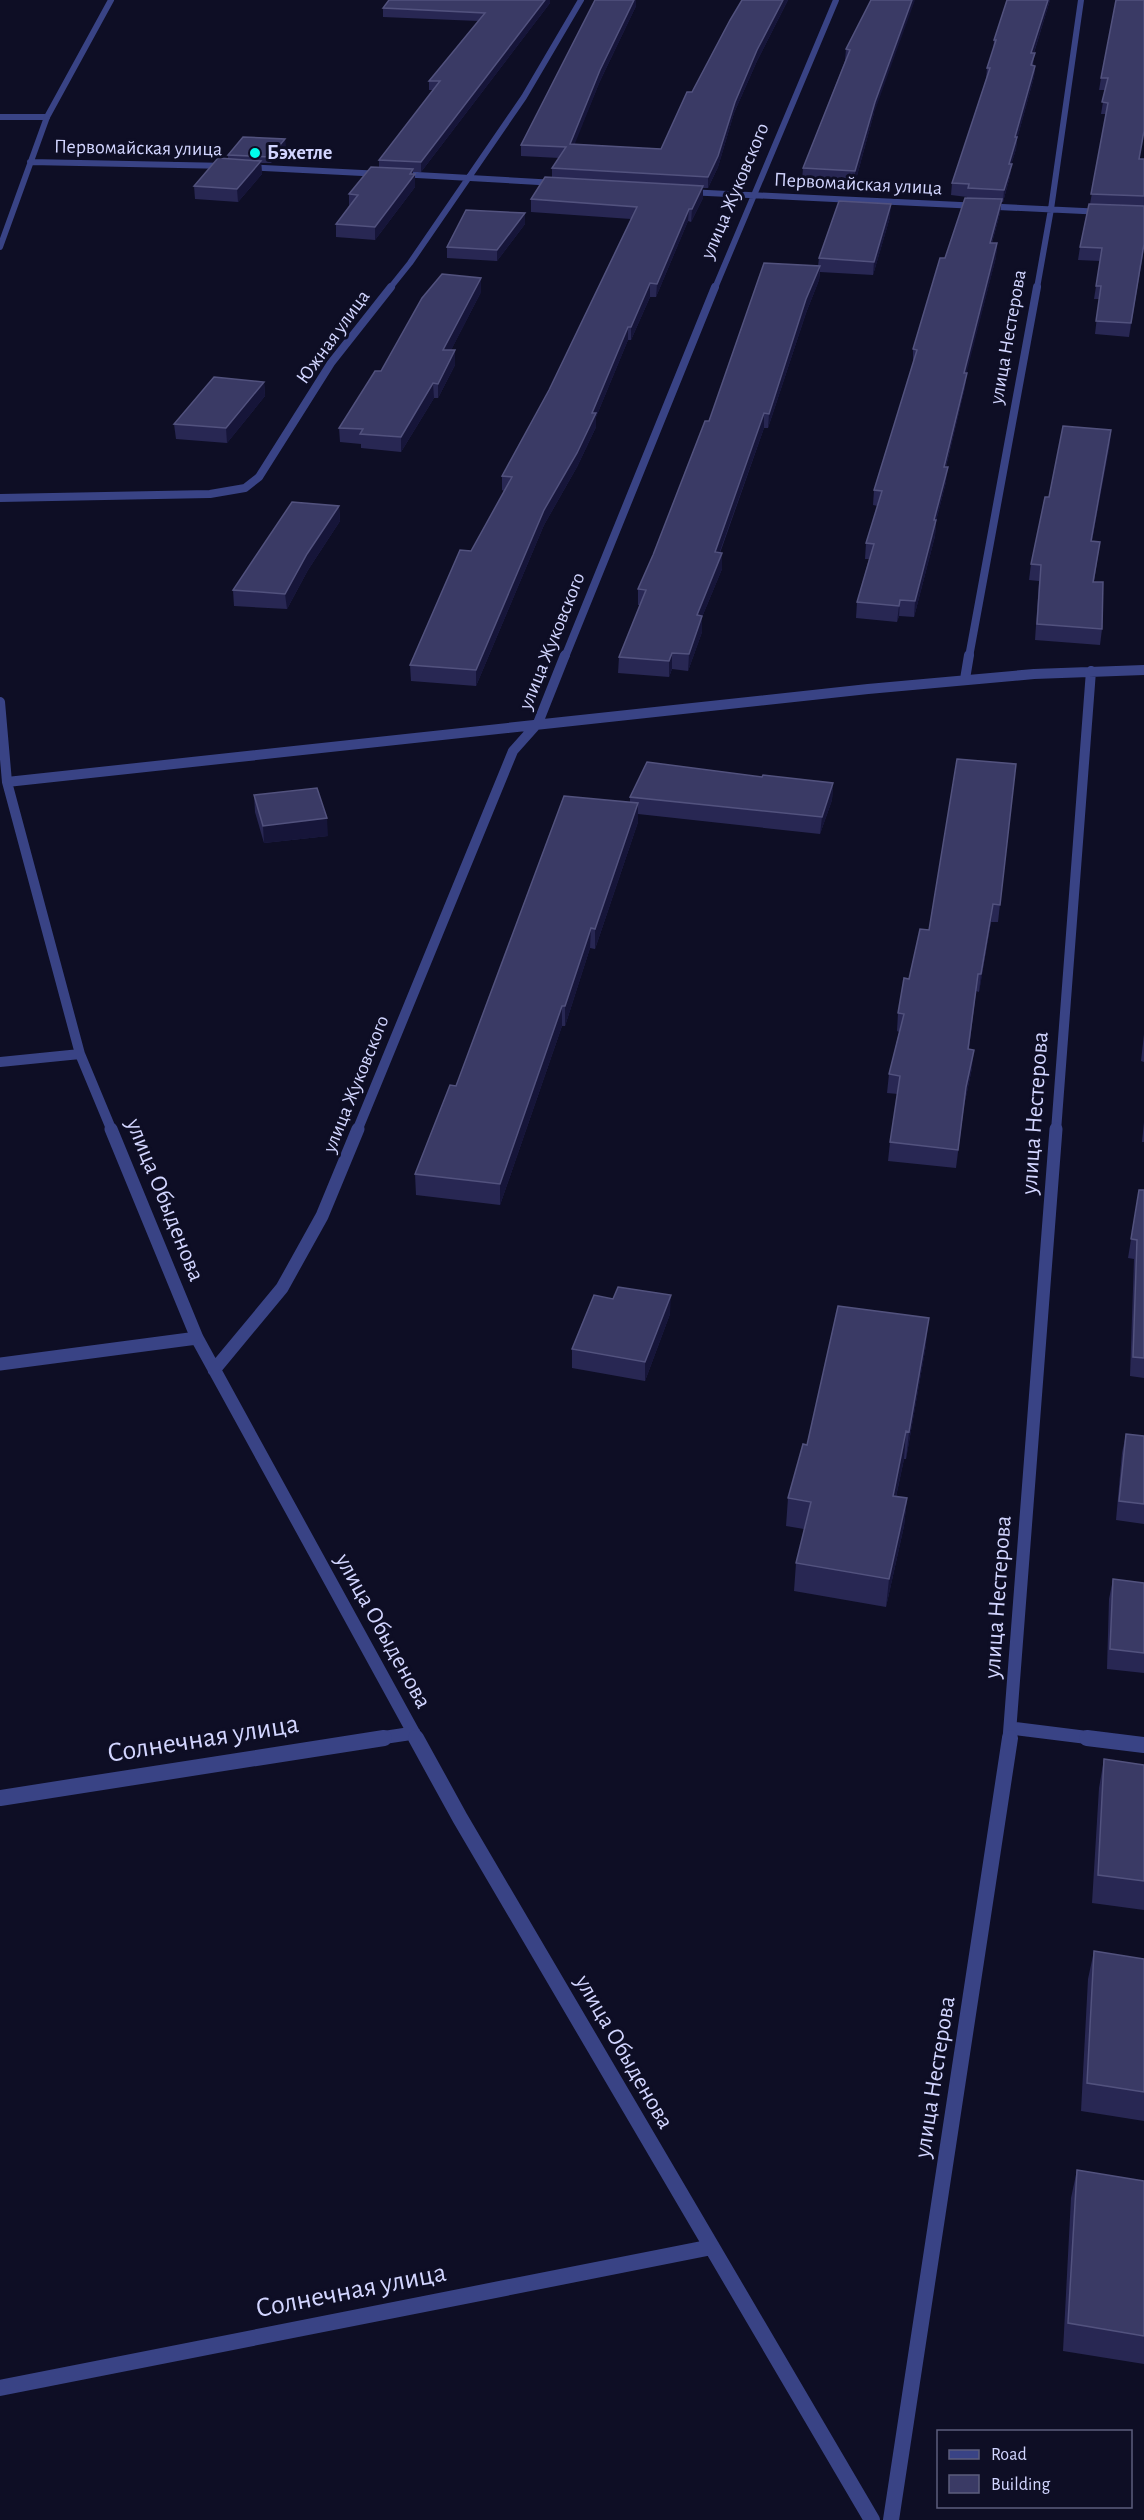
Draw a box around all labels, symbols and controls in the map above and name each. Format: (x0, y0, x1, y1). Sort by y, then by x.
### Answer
street label: улица Жуковского (697, 120, 773, 263)
street label: Первомайская улица (54, 137, 222, 159)
place label: Бэхетле (267, 143, 332, 163)
marker: Бэхетле (248, 146, 262, 160)
street label: Первомайская улица (773, 170, 943, 198)
street label: улица Нестерова (986, 268, 1030, 407)
street label: Южная улица (292, 286, 374, 388)
street label: улица Жуковского (515, 570, 589, 713)
street label: улица Жуковского (319, 1013, 393, 1156)
street label: улица Нестерова (1017, 1031, 1053, 1196)
street label: улица Обыденова (121, 1114, 209, 1285)
street label: улица Нестерова (980, 1515, 1016, 1680)
street label: улица Обыденова (330, 1549, 436, 1713)
street label: Солнечная улица (105, 1710, 301, 1768)
street label: улица Обыденова (570, 1970, 678, 2133)
street label: улица Нестерова (910, 1994, 960, 2161)
street label: Солнечная улица (253, 2259, 449, 2323)
legend (937, 2430, 1132, 2508)
text: Road (991, 2446, 1027, 2464)
text: Building (991, 2476, 1051, 2494)

